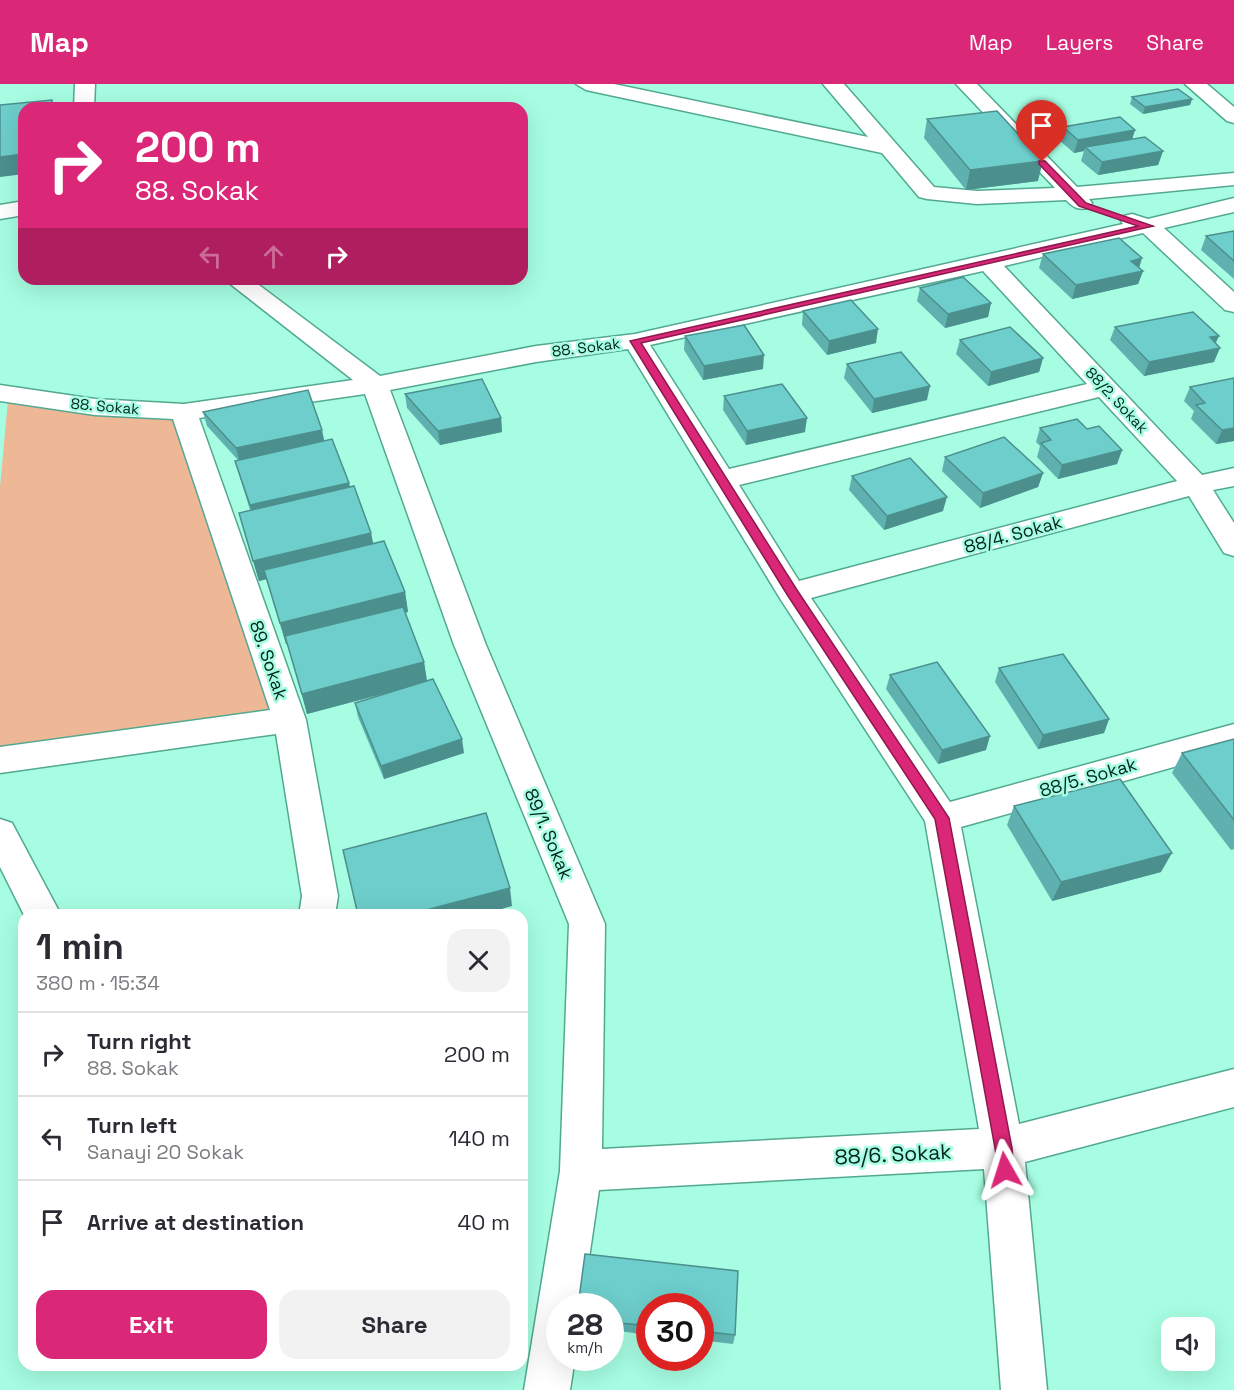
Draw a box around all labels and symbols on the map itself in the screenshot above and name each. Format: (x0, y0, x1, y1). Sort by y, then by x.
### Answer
pin (1016, 100, 1067, 162)
street label: 88. Sokak (551, 333, 621, 361)
street label: 88/2. Sokak (1082, 363, 1152, 437)
street label: 88. Sokak (70, 394, 140, 418)
street label: 88/4. Sokak (961, 510, 1065, 558)
street label: 89. Sokak (245, 617, 293, 703)
street label: 88/5. Sokak (1037, 752, 1140, 802)
street label: 89/1. Sokak (520, 785, 579, 883)
street label: 88/6. Sokak (834, 1137, 952, 1171)
position arrow (973, 1138, 1037, 1202)
speed limit sign: 30 (636, 1293, 714, 1371)

